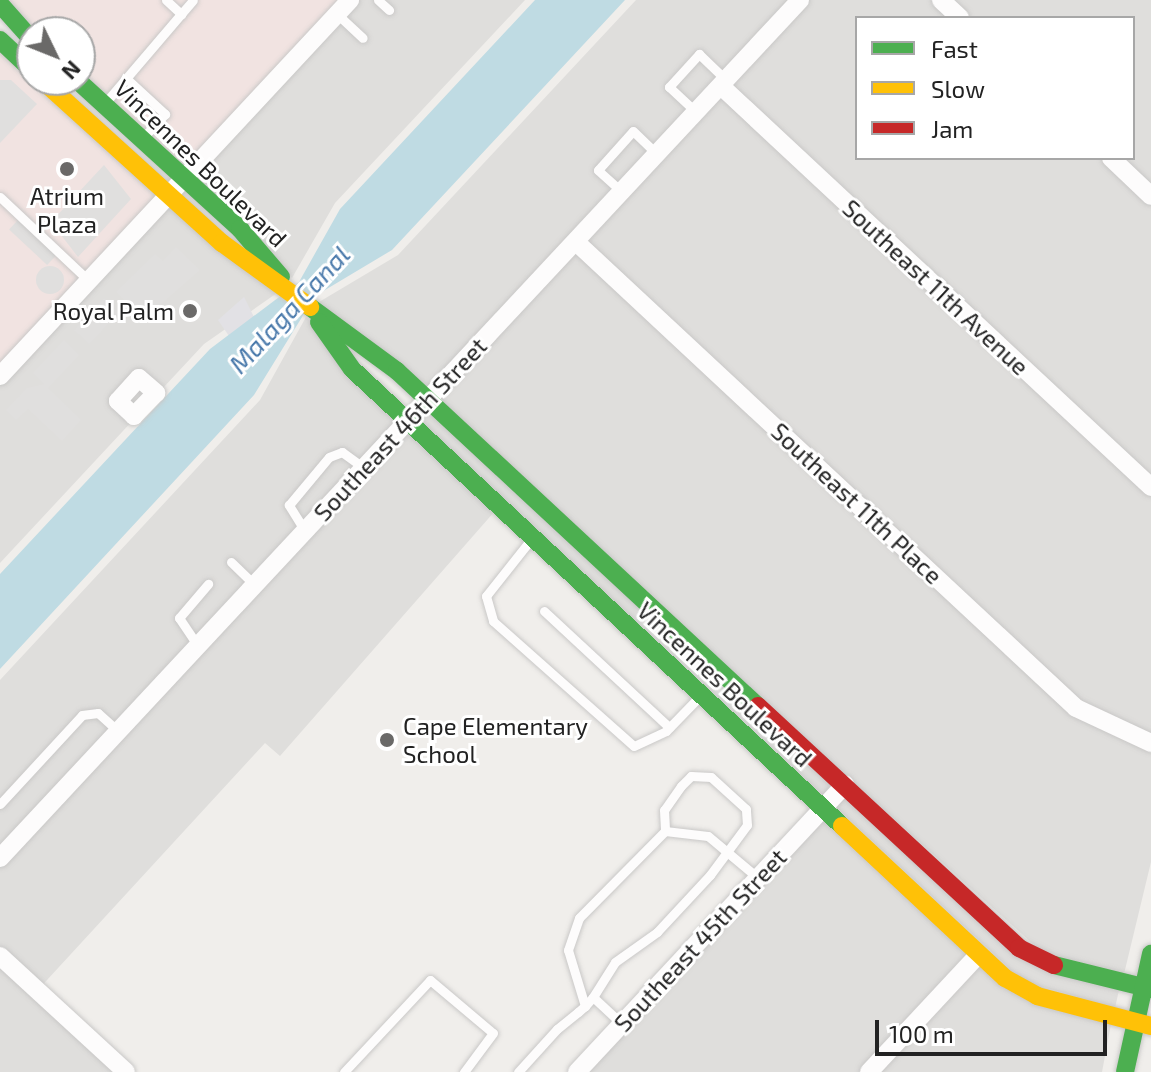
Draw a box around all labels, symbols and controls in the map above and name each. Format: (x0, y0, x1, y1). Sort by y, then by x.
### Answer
north arrow (16, 16, 96, 96)
legend (855, 16, 1135, 160)
text: Fast (931, 34, 978, 63)
text: N (57, 56, 87, 86)
street label: Vincennes Boulevard (109, 73, 293, 253)
text: Slow (931, 74, 985, 103)
text: Jam (931, 114, 973, 143)
marker: Atrium Plaza (58, 160, 76, 178)
place label: Atrium Plaza (30, 182, 104, 238)
street label: Southeast 11th Avenue (837, 193, 1035, 381)
water label: Malaga Canal (222, 239, 356, 379)
place label: Royal Palm (52, 297, 174, 325)
marker: Royal Palm (181, 302, 199, 320)
street label: Southeast 46th Street (308, 331, 492, 527)
street label: Southeast 11th Place (766, 416, 948, 590)
street label: Vincennes Boulevard (632, 596, 818, 772)
place label: Cape Elementary School (403, 712, 588, 768)
marker: Cape Elementary School (378, 731, 396, 749)
street label: Southeast 45th Street (608, 843, 792, 1037)
scale bar (879, 1004, 1111, 1054)
text: 100 m (889, 1019, 954, 1048)

